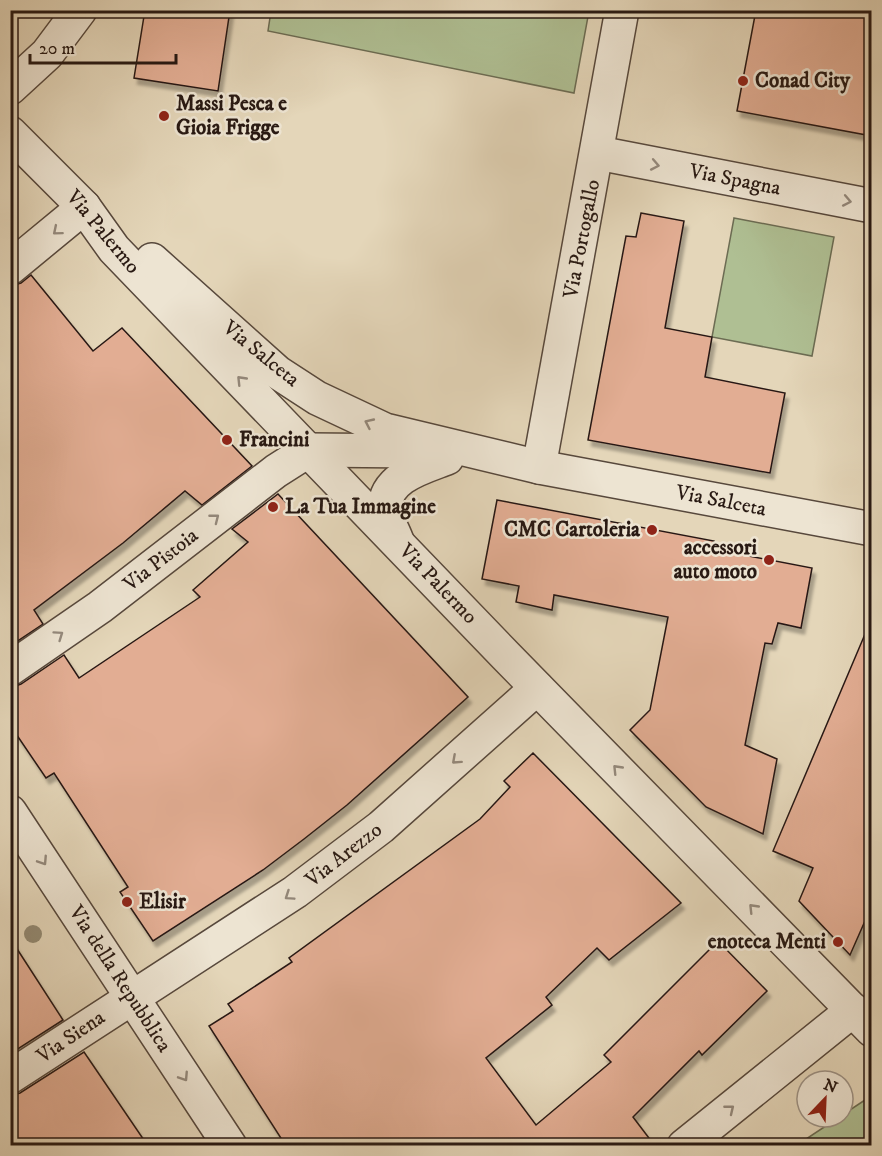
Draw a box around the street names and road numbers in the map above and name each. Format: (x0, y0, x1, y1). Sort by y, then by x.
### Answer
street label: Via Spagna (686, 158, 783, 202)
street label: Via Portogallo (558, 177, 606, 302)
street label: Via Palermo (60, 184, 146, 279)
street label: Via Salceta (216, 314, 305, 393)
street label: Via Salceta (673, 479, 768, 523)
street label: Via Pistoia (118, 523, 204, 598)
street label: Via Palermo (393, 538, 483, 630)
street label: Via Arezzo (300, 817, 388, 894)
street label: Via della Repubblica (62, 900, 177, 1057)
street label: Via Siena (31, 1005, 110, 1070)

